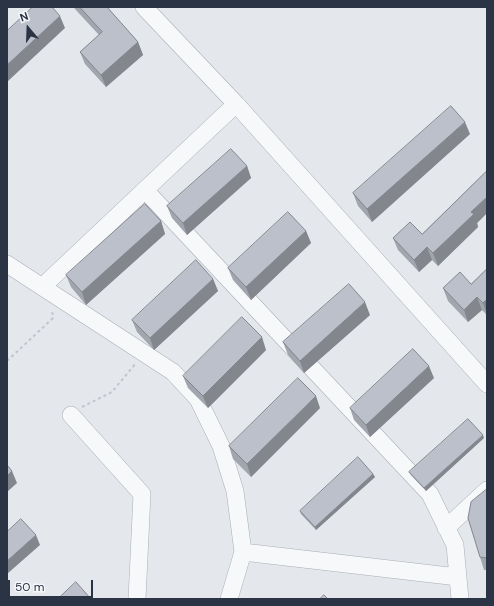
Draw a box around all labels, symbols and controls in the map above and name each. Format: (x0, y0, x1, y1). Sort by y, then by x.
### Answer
north arrow (8, 8, 48, 48)
text: N (18, 9, 30, 25)
scale bar (10, 572, 95, 598)
text: 50 m (15, 579, 44, 595)

